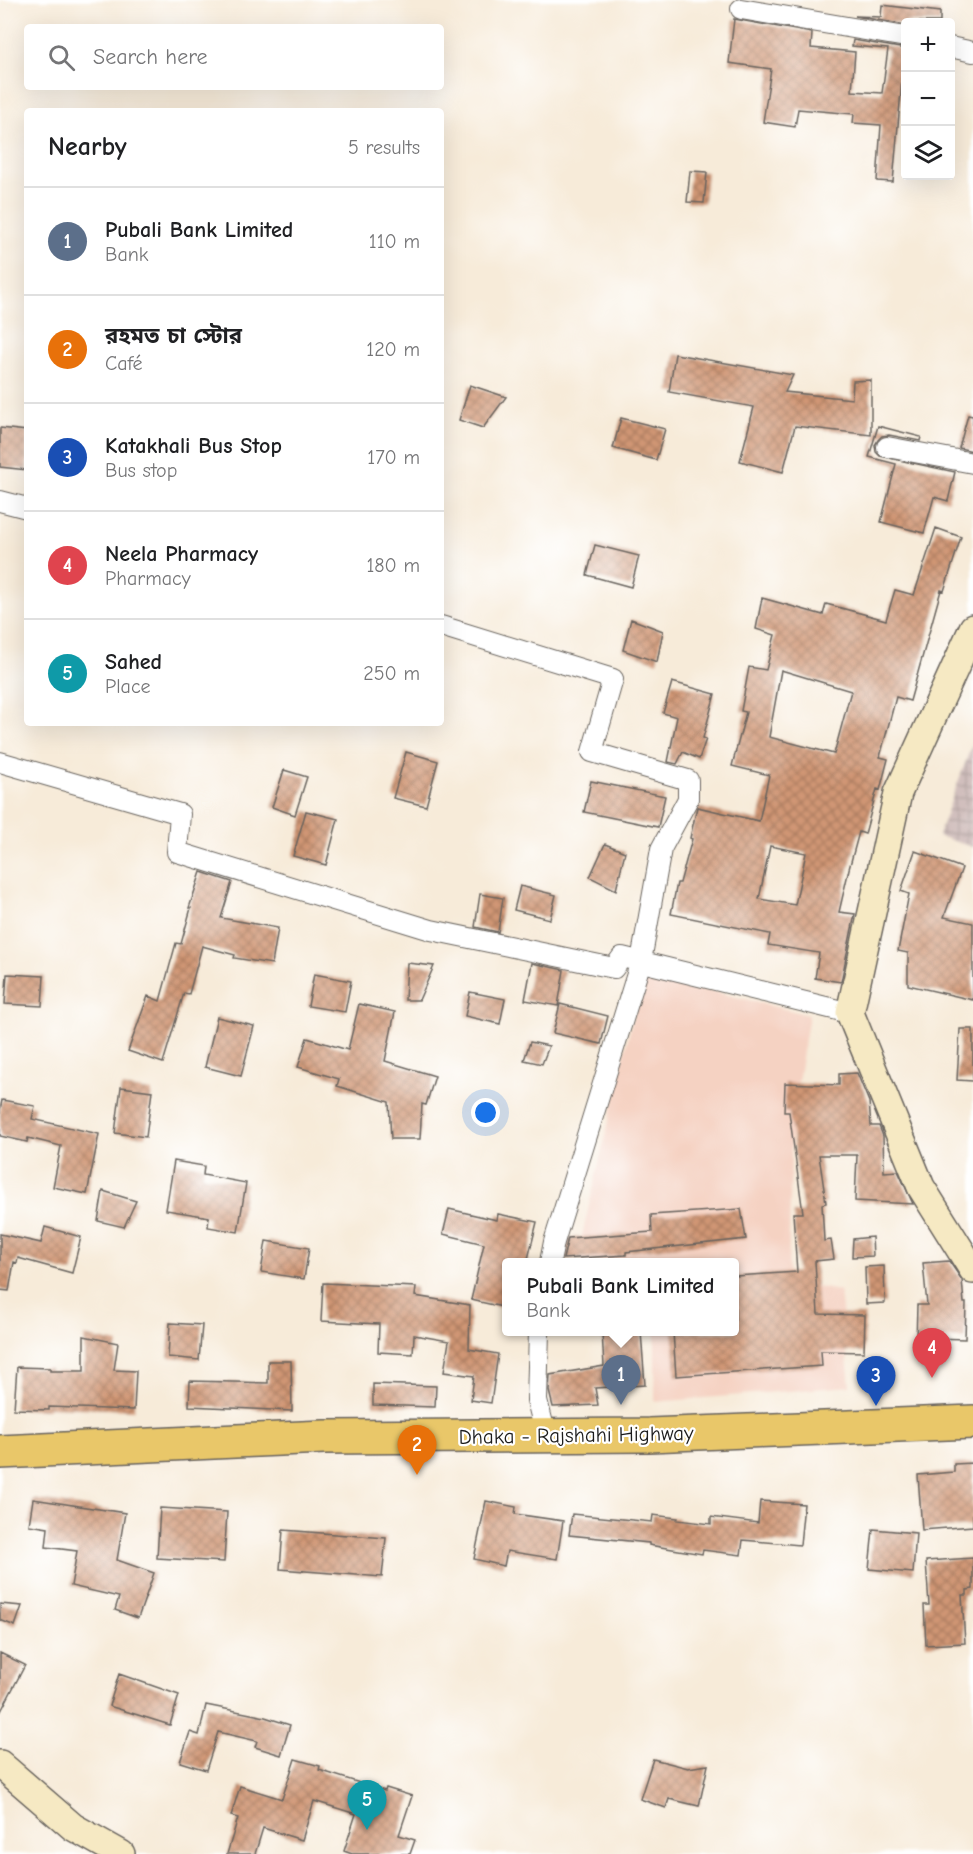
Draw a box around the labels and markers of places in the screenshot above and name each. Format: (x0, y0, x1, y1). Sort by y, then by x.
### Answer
pin: 4 (912, 1328, 952, 1378)
pin: 1 (602, 1356, 640, 1405)
pin: 3 (856, 1356, 896, 1406)
pin: 2 (398, 1426, 436, 1475)
pin: 5 (348, 1780, 386, 1830)

